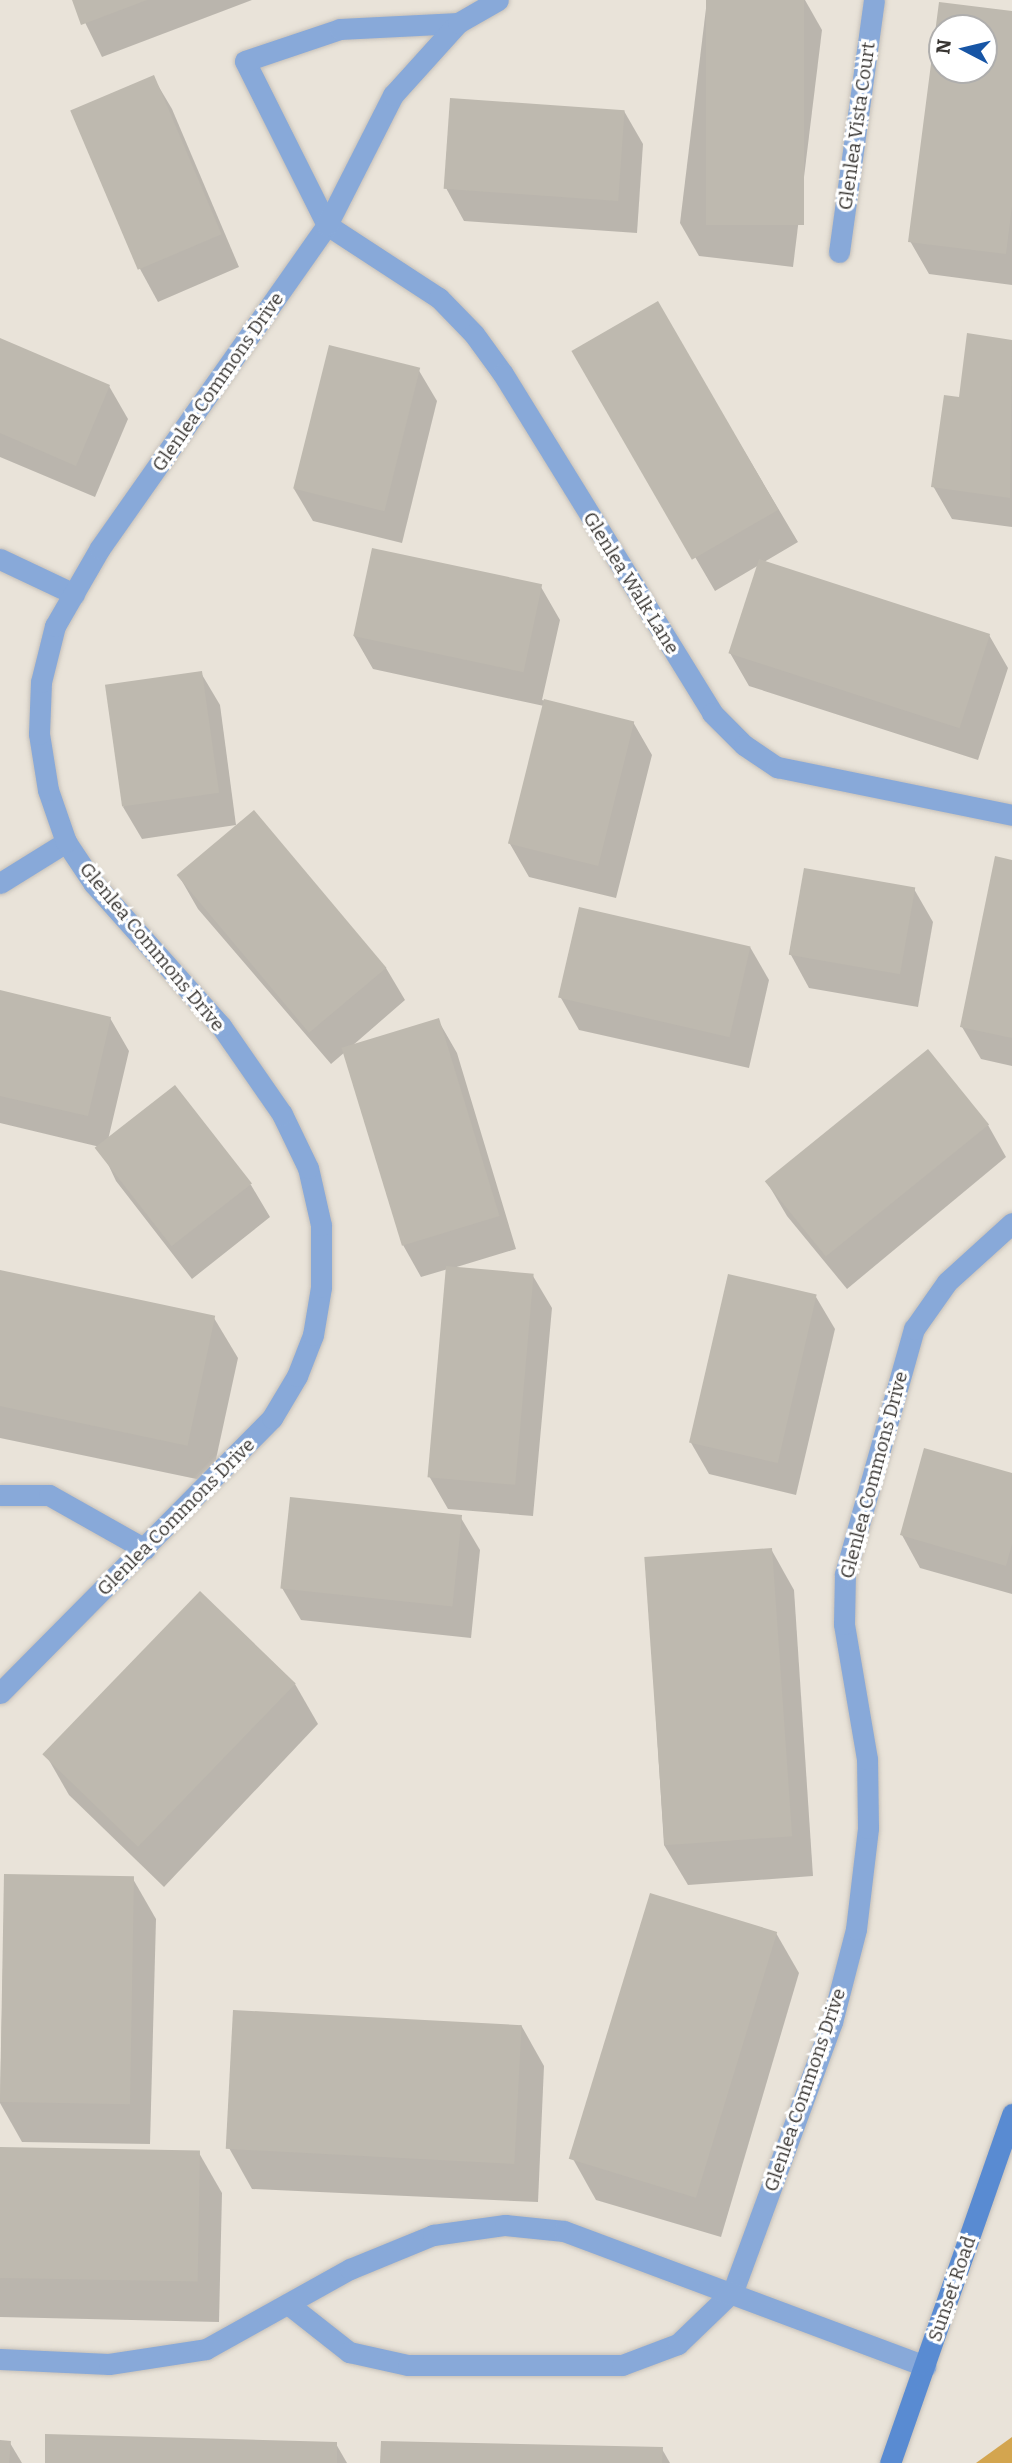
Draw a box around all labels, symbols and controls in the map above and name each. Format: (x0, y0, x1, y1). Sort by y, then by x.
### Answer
north arrow (928, 14, 998, 84)
text: N (931, 38, 956, 55)
street label: Glenlea Vista Court (834, 41, 880, 211)
street label: Glenlea Commons Drive (147, 288, 289, 476)
street label: Glenlea Walk Lane (578, 508, 684, 658)
street label: Glenlea Commons Drive (75, 858, 229, 1036)
street label: Glenlea Commons Drive (835, 1369, 913, 1581)
street label: Glenlea Commons Drive (93, 1434, 259, 1600)
street label: Glenlea Commons Drive (760, 1985, 850, 2195)
street label: Sunset Road (923, 2233, 981, 2345)

